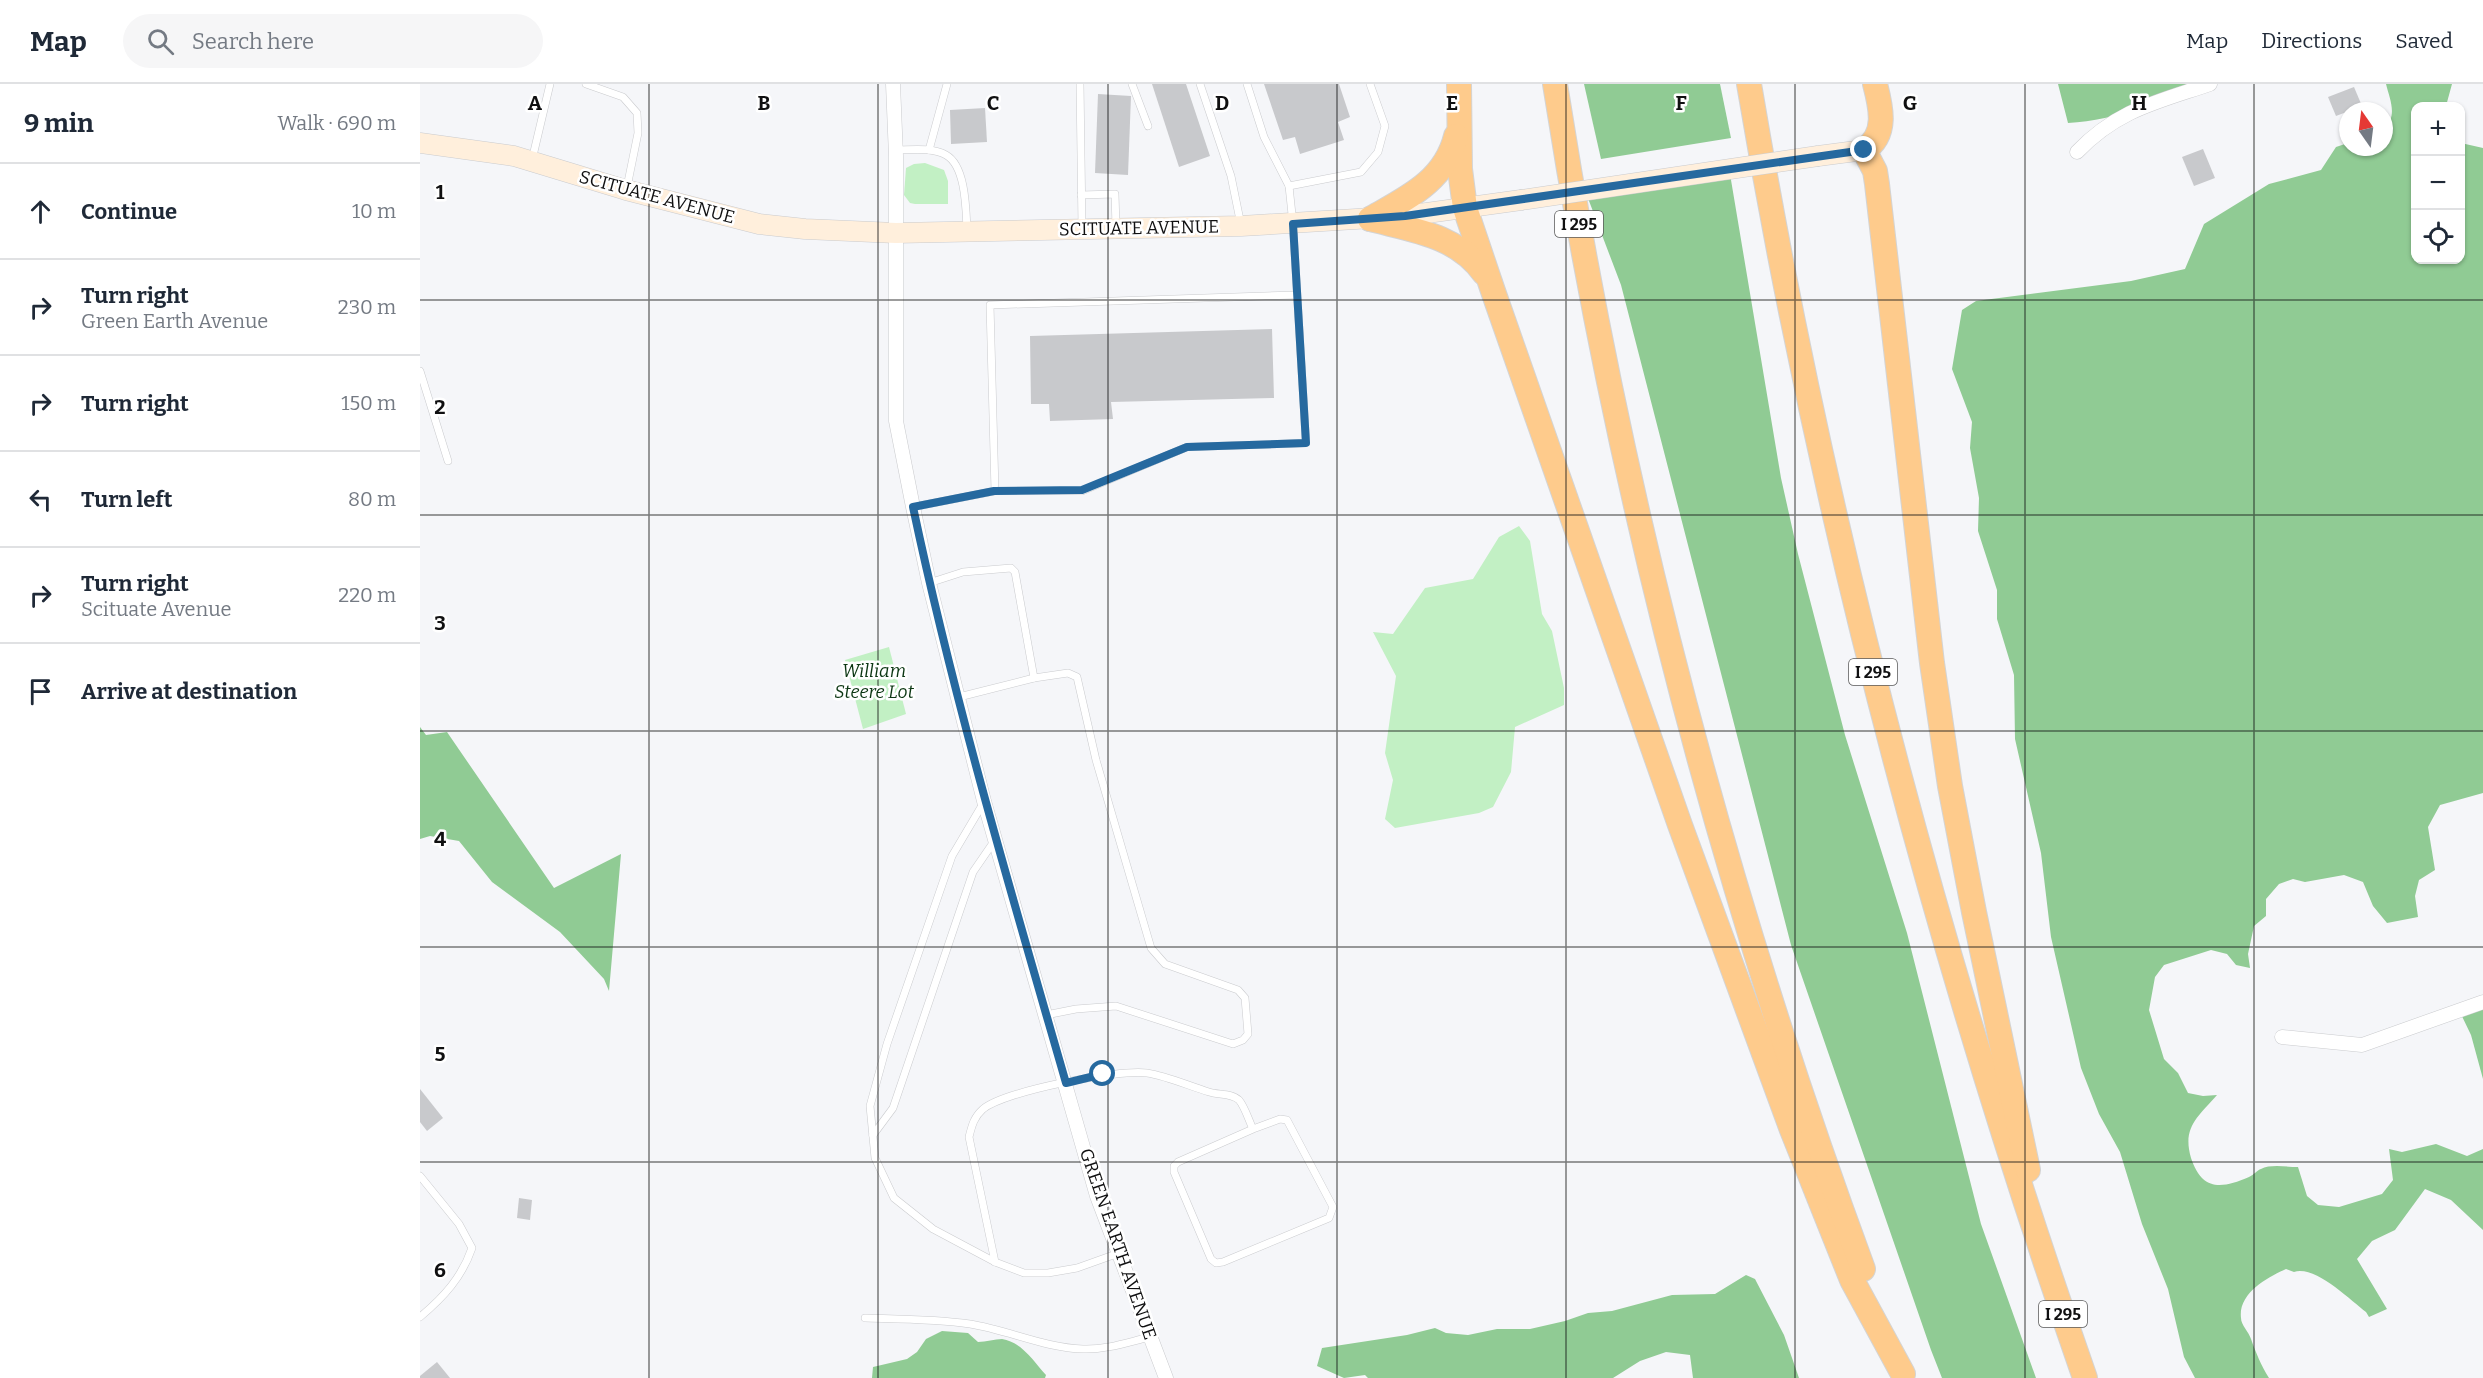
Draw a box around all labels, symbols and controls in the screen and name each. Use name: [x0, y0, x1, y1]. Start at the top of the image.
search box: [123, 14, 543, 68]
text: Map: [30, 25, 87, 58]
icon: search: [144, 25, 177, 58]
text: Search here: [192, 28, 314, 55]
text: Map: [2186, 28, 2228, 54]
text: Directions: [2261, 28, 2362, 54]
text: Saved: [2395, 28, 2453, 54]
text: A: [528, 91, 543, 115]
text: B: [758, 91, 771, 115]
text: C: [987, 91, 999, 115]
text: D: [1215, 91, 1229, 115]
text: E: [1446, 91, 1458, 115]
text: F: [1675, 91, 1687, 115]
text: G: [1903, 91, 1917, 115]
text: H: [2131, 91, 2147, 115]
north arrow: [2339, 102, 2393, 156]
map controls: [2411, 102, 2465, 264]
button: +: [2411, 102, 2465, 156]
text: 9 min: [24, 108, 94, 139]
text: Walk · 690 m: [278, 111, 396, 135]
route end: [1850, 136, 1876, 162]
button: −: [2411, 156, 2465, 210]
street label: SCITUATE AVENUE: [577, 166, 737, 228]
text: 1: [436, 180, 445, 204]
icon: ahead: [24, 195, 57, 228]
text: Continue: [81, 198, 177, 225]
text: 10 m: [352, 199, 396, 223]
button: locate: [2411, 210, 2465, 264]
road number: I 295: [1555, 211, 1603, 237]
street label: SCITUATE AVENUE: [1059, 216, 1219, 240]
text: Turn right: [81, 282, 189, 309]
icon: right: [24, 291, 57, 324]
text: 230 m: [338, 295, 396, 319]
text: Green Earth Avenue: [81, 309, 268, 333]
icon: right: [24, 387, 57, 420]
text: Turn right: [81, 390, 189, 417]
text: 150 m: [341, 391, 396, 415]
text: 2: [434, 395, 446, 419]
icon: left: [24, 483, 57, 516]
text: Turn left: [81, 486, 173, 513]
text: 80 m: [348, 487, 396, 511]
text: Turn right: [81, 570, 189, 597]
icon: right: [24, 579, 57, 612]
text: 220 m: [338, 583, 396, 607]
text: Scituate Avenue: [81, 597, 232, 621]
text: 3: [434, 611, 446, 635]
road number: I 295: [1849, 659, 1897, 685]
park label: William Steere Lot: [834, 660, 914, 703]
icon: arrive: [24, 675, 57, 708]
text: Arrive at destination: [81, 678, 297, 705]
text: 4: [434, 827, 446, 851]
text: 5: [435, 1042, 446, 1066]
route start: [1089, 1060, 1115, 1086]
street label: GREEN EARTH AVENUE: [1075, 1145, 1161, 1343]
text: 6: [434, 1258, 446, 1282]
road number: I 295: [2039, 1301, 2087, 1327]

